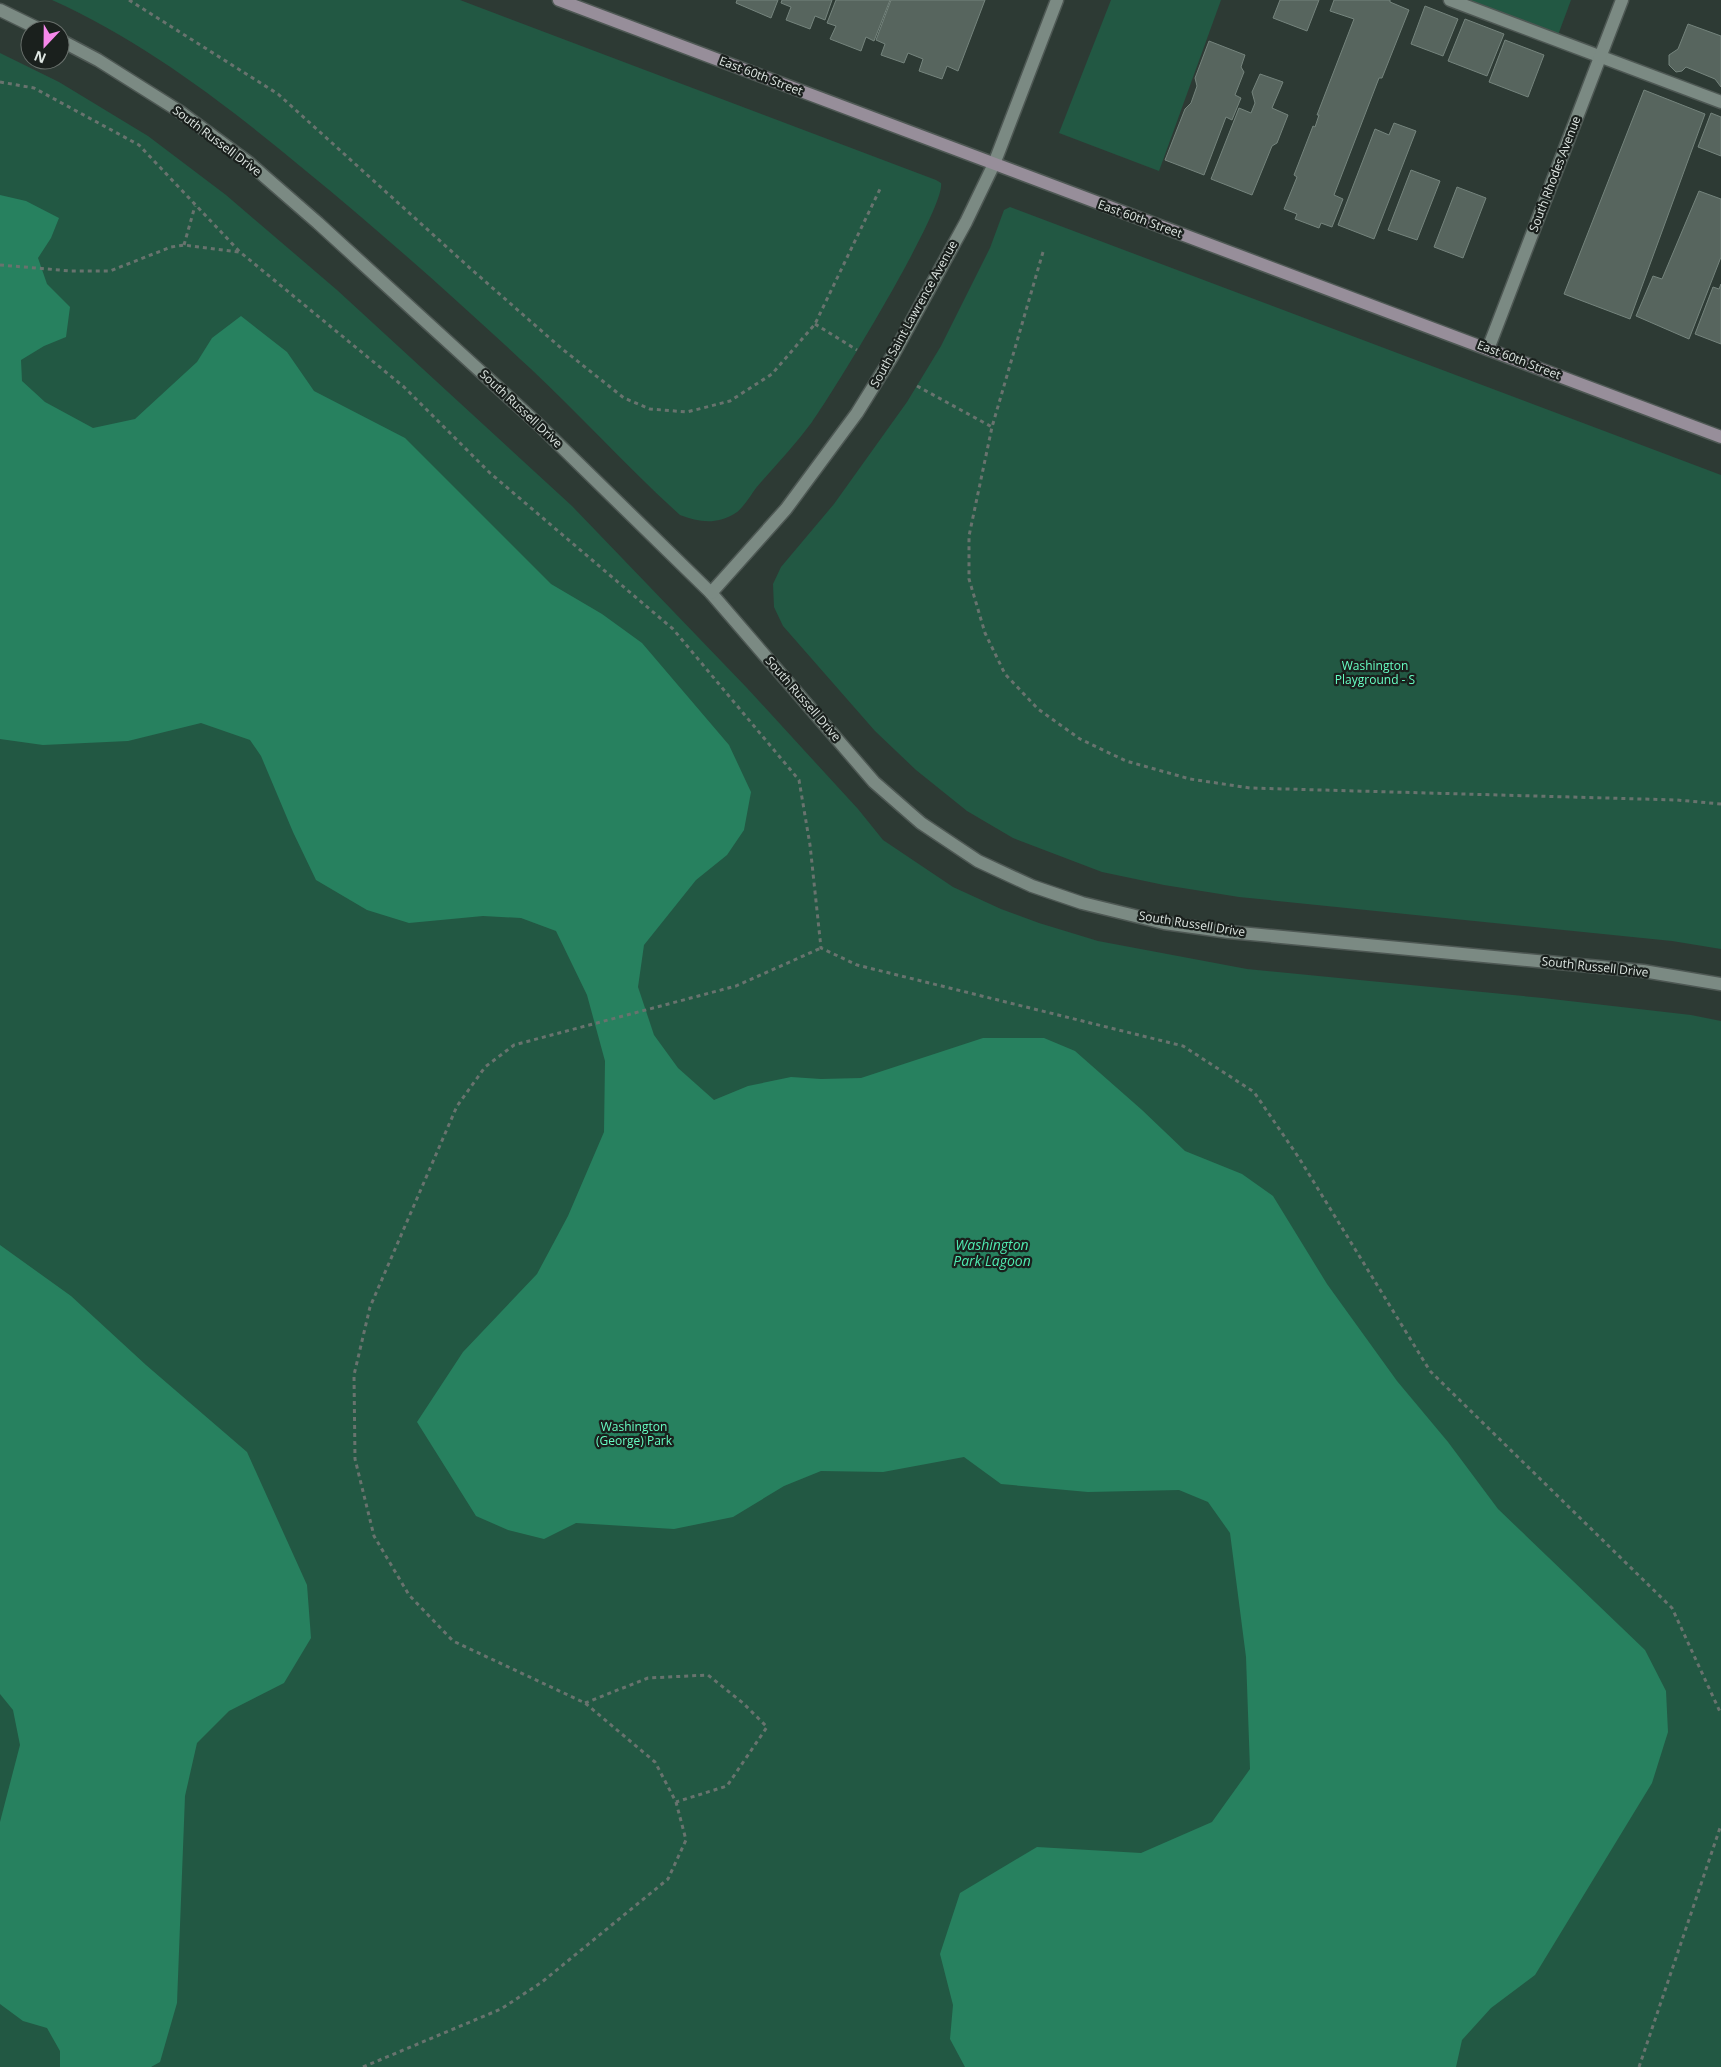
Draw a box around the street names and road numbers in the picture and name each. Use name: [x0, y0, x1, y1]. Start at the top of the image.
street label: East 60th Street: [717, 52, 806, 99]
street label: South Russell Drive: [169, 101, 266, 180]
street label: South Rhodes Avenue: [1525, 113, 1585, 234]
street label: East 60th Street: [1096, 195, 1185, 242]
street label: South Saint Lawrence Avenue: [866, 237, 961, 390]
street label: East 60th Street: [1475, 336, 1564, 383]
street label: South Russell Drive: [476, 366, 567, 452]
street label: South Russell Drive: [762, 653, 845, 745]
street label: South Russell Drive: [1138, 907, 1247, 940]
street label: South Russell Drive: [1541, 952, 1650, 981]

